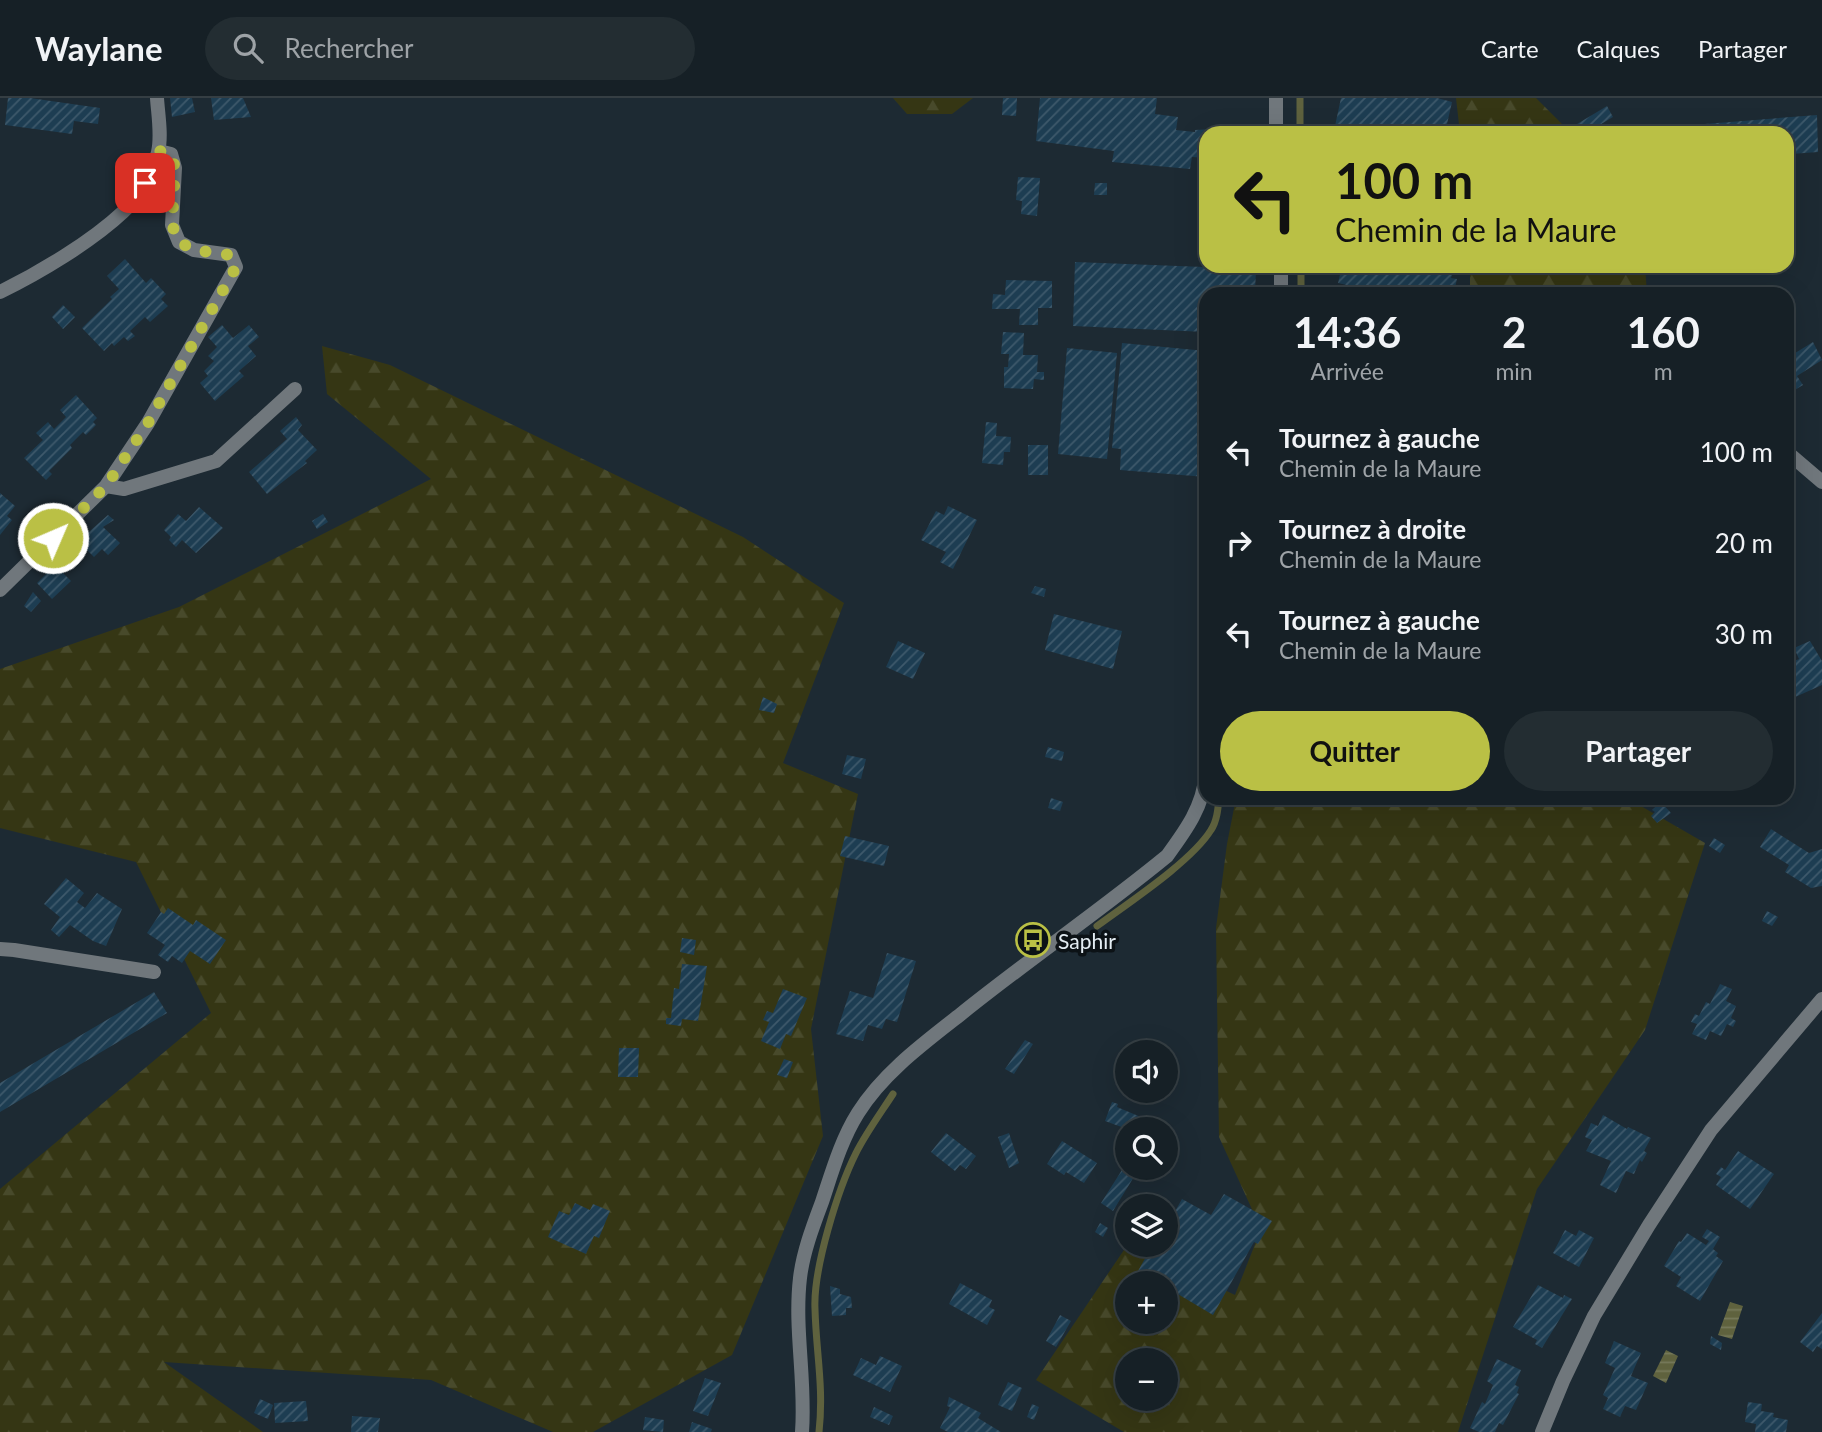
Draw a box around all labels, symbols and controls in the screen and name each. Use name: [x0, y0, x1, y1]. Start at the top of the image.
search box: [205, 17, 695, 80]
text: Waylane: [35, 28, 163, 68]
icon: search: [229, 29, 267, 67]
text: Rechercher: [285, 32, 413, 64]
text: Carte: [1481, 34, 1539, 63]
text: Calques: [1577, 34, 1660, 63]
text: Partager: [1698, 34, 1787, 63]
text: 100 m: [1335, 151, 1473, 209]
pin: [115, 153, 175, 213]
icon: left: [1220, 154, 1311, 245]
icon: arrive: [126, 164, 164, 202]
text: Chemin de la Maure: [1335, 210, 1617, 249]
text: 14:36: [1293, 307, 1401, 357]
text: 2: [1502, 307, 1526, 357]
text: 160: [1627, 307, 1700, 357]
text: Arrivée: [1310, 357, 1384, 385]
text: min: [1495, 357, 1533, 385]
text: m: [1654, 357, 1673, 385]
text: Tournez à gauche: [1279, 422, 1480, 454]
icon: left: [1220, 433, 1258, 471]
text: 100 m: [1700, 436, 1773, 468]
text: Chemin de la Maure: [1279, 454, 1481, 482]
position arrow: [16, 501, 90, 575]
text: Tournez à droite: [1279, 513, 1466, 545]
icon: right: [1220, 524, 1258, 562]
text: 20 m: [1715, 527, 1773, 559]
text: Chemin de la Maure: [1279, 545, 1481, 573]
text: Tournez à gauche: [1279, 604, 1480, 636]
icon: left: [1220, 615, 1258, 653]
text: 30 m: [1715, 618, 1773, 650]
text: Chemin de la Maure: [1279, 636, 1481, 664]
button: Quitter: [1220, 711, 1490, 791]
button: Partager: [1504, 711, 1773, 791]
bus stop icon: Saphir: [1014, 921, 1052, 959]
place label: Saphir: [1058, 928, 1116, 953]
map controls: [1115, 1040, 1178, 1411]
button: sound: [1115, 1040, 1178, 1103]
button: search: [1115, 1117, 1178, 1180]
button: layers: [1115, 1194, 1178, 1257]
button: +: [1115, 1271, 1178, 1334]
button: −: [1115, 1348, 1178, 1411]

